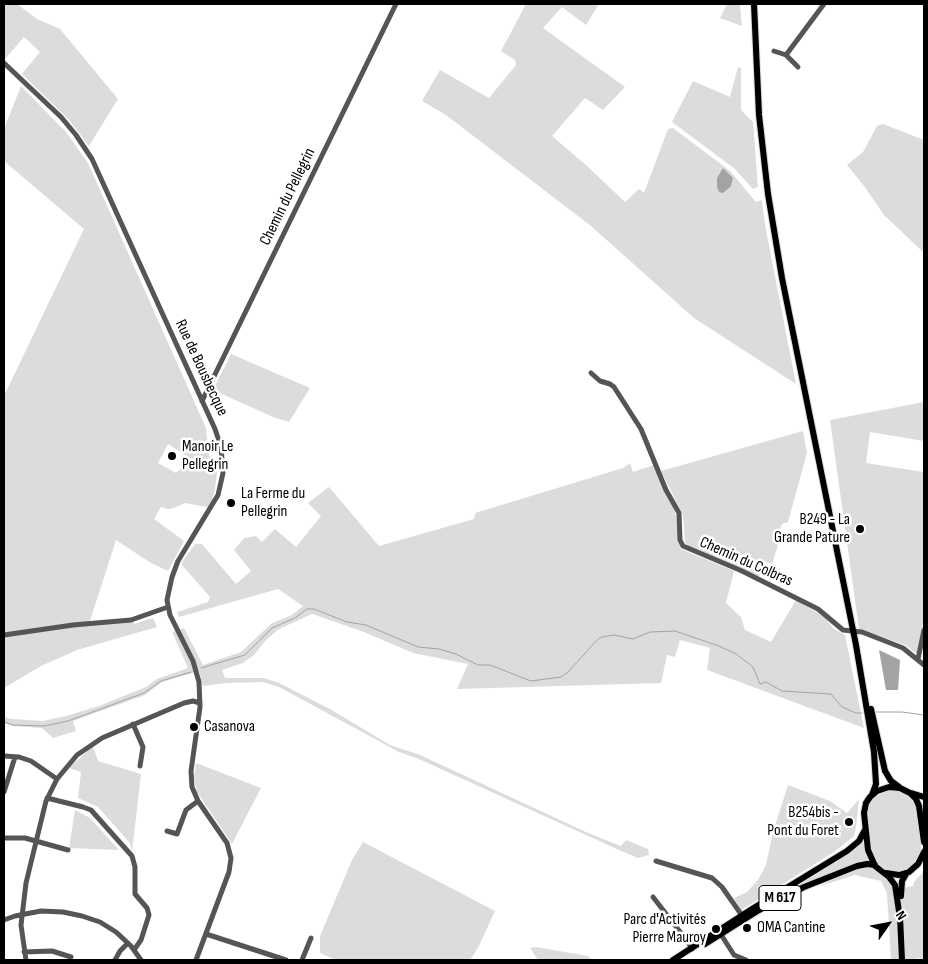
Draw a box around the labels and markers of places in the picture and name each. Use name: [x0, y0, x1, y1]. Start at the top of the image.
place label: Manoir Le Pellegrin: [182, 437, 233, 475]
marker: Manoir Le Pellegrin: [166, 450, 178, 462]
place label: La Ferme du Pellegrin: [241, 484, 305, 522]
marker: La Ferme du Pellegrin: [225, 497, 237, 509]
place label: B249 - La Grande Pature: [774, 510, 850, 548]
marker: B249 - La Grande Pature: [854, 523, 866, 535]
place label: Casanova: [204, 717, 255, 737]
marker: Casanova: [188, 721, 200, 733]
place label: B254bis - Pont du Foret: [767, 803, 839, 841]
marker: B254bis - Pont du Foret: [843, 816, 855, 828]
place label: Parc d'Activités Pierre Mauroy: [624, 910, 706, 948]
place label: OMA Cantine: [757, 918, 826, 938]
marker: OMA Cantine: [741, 922, 753, 934]
marker: Parc d'Activités Pierre Mauroy: [710, 923, 722, 935]

